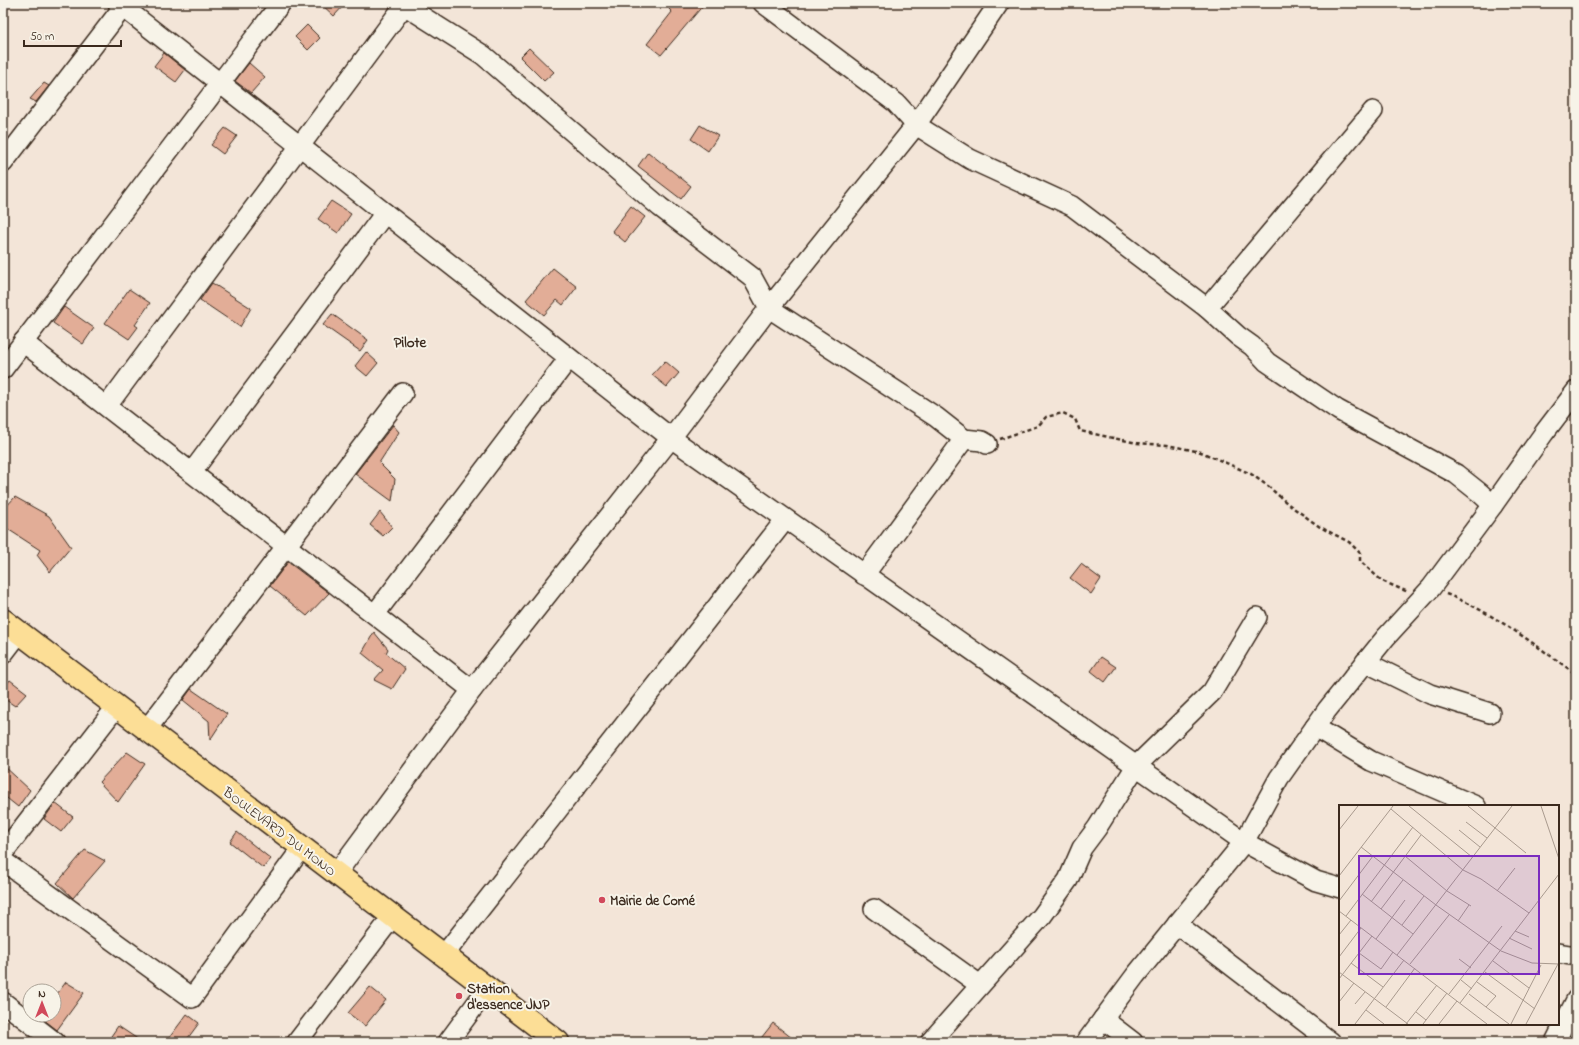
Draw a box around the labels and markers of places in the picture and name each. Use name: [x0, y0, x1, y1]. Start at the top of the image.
place label: Mairie de Comé: [610, 891, 696, 912]
marker: Mairie de Comé: [597, 895, 607, 905]
place label: Station d'essence JNP: [467, 979, 550, 1016]
marker: Station d'essence JNP: [454, 991, 464, 1001]

